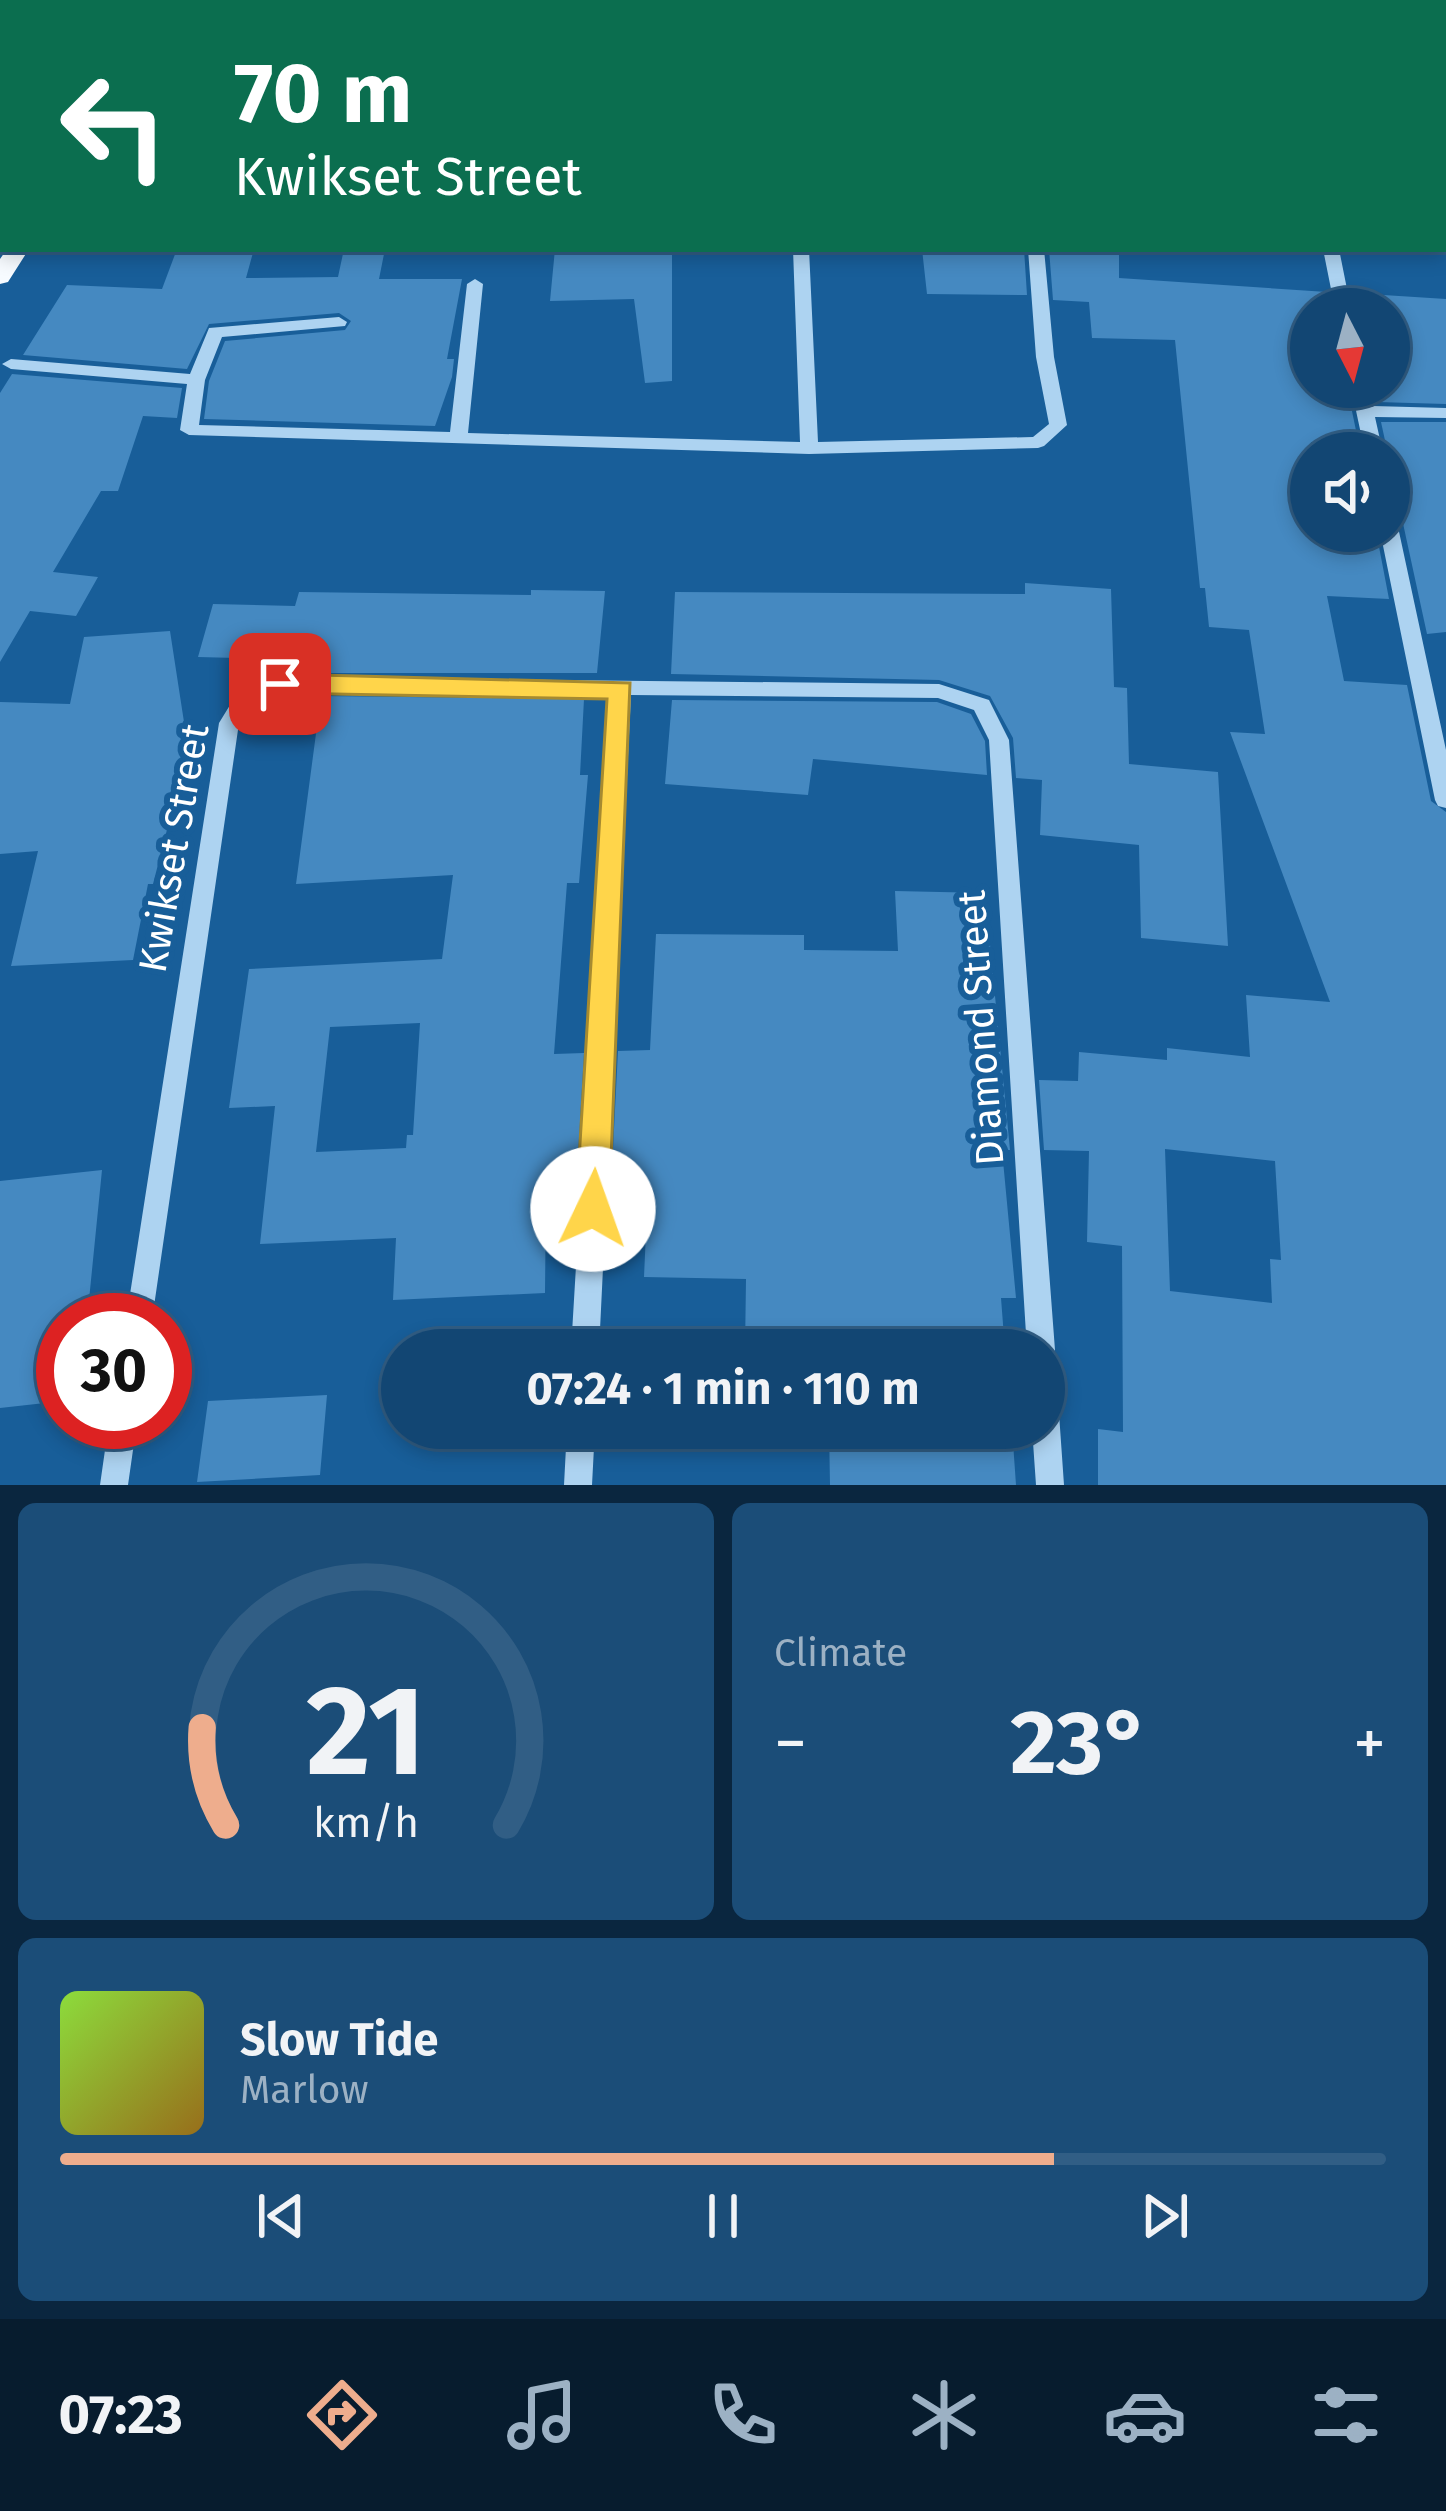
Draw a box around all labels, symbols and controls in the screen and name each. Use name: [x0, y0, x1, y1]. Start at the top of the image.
text: 70 m: [234, 43, 412, 144]
icon: left: [36, 48, 192, 204]
text: Kwikset Street: [234, 145, 582, 209]
north arrow: [1290, 288, 1410, 408]
map controls: [1290, 288, 1410, 552]
button: sound: [1290, 432, 1410, 552]
pin: [229, 633, 331, 735]
icon: arrive: [247, 651, 313, 717]
street label: Kwikset Street: [130, 720, 219, 976]
street label: Diamond Street: [948, 888, 1014, 1167]
position arrow: [530, 1146, 656, 1272]
speed limit sign: 30: [36, 1293, 192, 1449]
text: 07:24 · 1 min · 110 m: [526, 1362, 920, 1416]
text: Climate: [774, 1630, 907, 1676]
text: 21: [306, 1657, 426, 1807]
text: 23°: [1010, 1689, 1150, 1797]
text: −: [774, 1704, 807, 1783]
text: +: [1353, 1704, 1386, 1783]
text: km/h: [313, 1796, 419, 1847]
text: Slow Tide: [240, 2013, 438, 2067]
text: Marlow: [240, 2067, 369, 2113]
icon: previous: [248, 2183, 314, 2249]
icon: pause: [690, 2183, 756, 2249]
icon: next: [1132, 2183, 1198, 2249]
icon: directions: [300, 2373, 384, 2457]
icon: music: [500, 2373, 584, 2457]
icon: phone: [701, 2373, 785, 2457]
icon: climate: [902, 2373, 986, 2457]
icon: car: [1103, 2373, 1187, 2457]
icon: filters: [1304, 2373, 1388, 2457]
text: 07:23: [58, 2383, 183, 2447]

